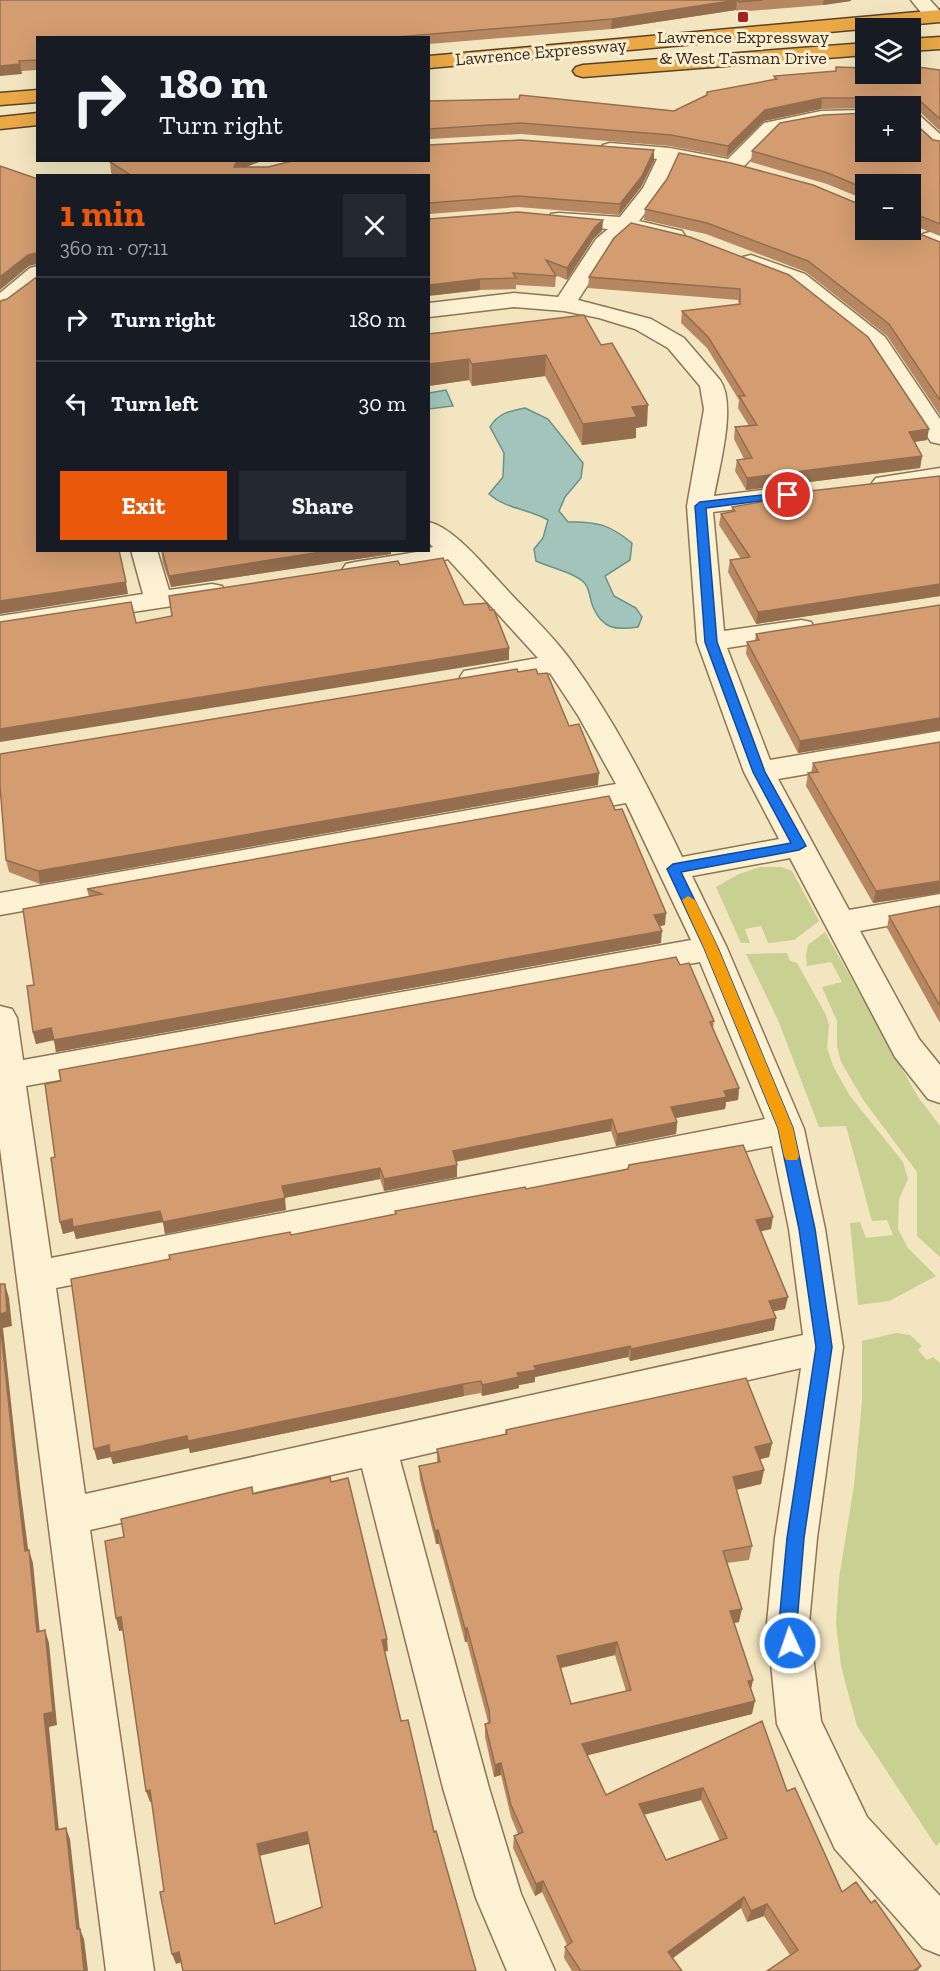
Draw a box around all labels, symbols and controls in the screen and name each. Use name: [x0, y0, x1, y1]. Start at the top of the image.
marker: Lawrence Expressway & West Tasman Drive: [736, 10, 750, 24]
map controls: [855, 18, 921, 240]
button: layers: [855, 18, 921, 84]
place label: Lawrence Expressway & West Tasman Drive: [657, 26, 830, 69]
street label: Lawrence Expressway: [454, 33, 628, 70]
text: 180 m: [159, 58, 267, 109]
icon: right: [60, 60, 138, 138]
button: +: [855, 96, 921, 162]
text: Turn right: [159, 109, 283, 141]
button: −: [855, 174, 921, 240]
text: 1 min: [60, 192, 145, 235]
button: close: [343, 194, 406, 257]
text: 360 m · 07:11: [60, 236, 168, 260]
icon: right: [60, 303, 93, 336]
text: Turn right: [111, 306, 215, 333]
text: 180 m: [349, 306, 406, 333]
icon: left: [60, 387, 93, 420]
text: Turn left: [111, 390, 198, 417]
text: 30 m: [359, 390, 406, 417]
pin: [762, 469, 813, 520]
button: Exit: [60, 471, 227, 540]
button: Share: [239, 471, 406, 540]
icon: arrive: [771, 478, 804, 511]
position arrow: [758, 1611, 822, 1675]

